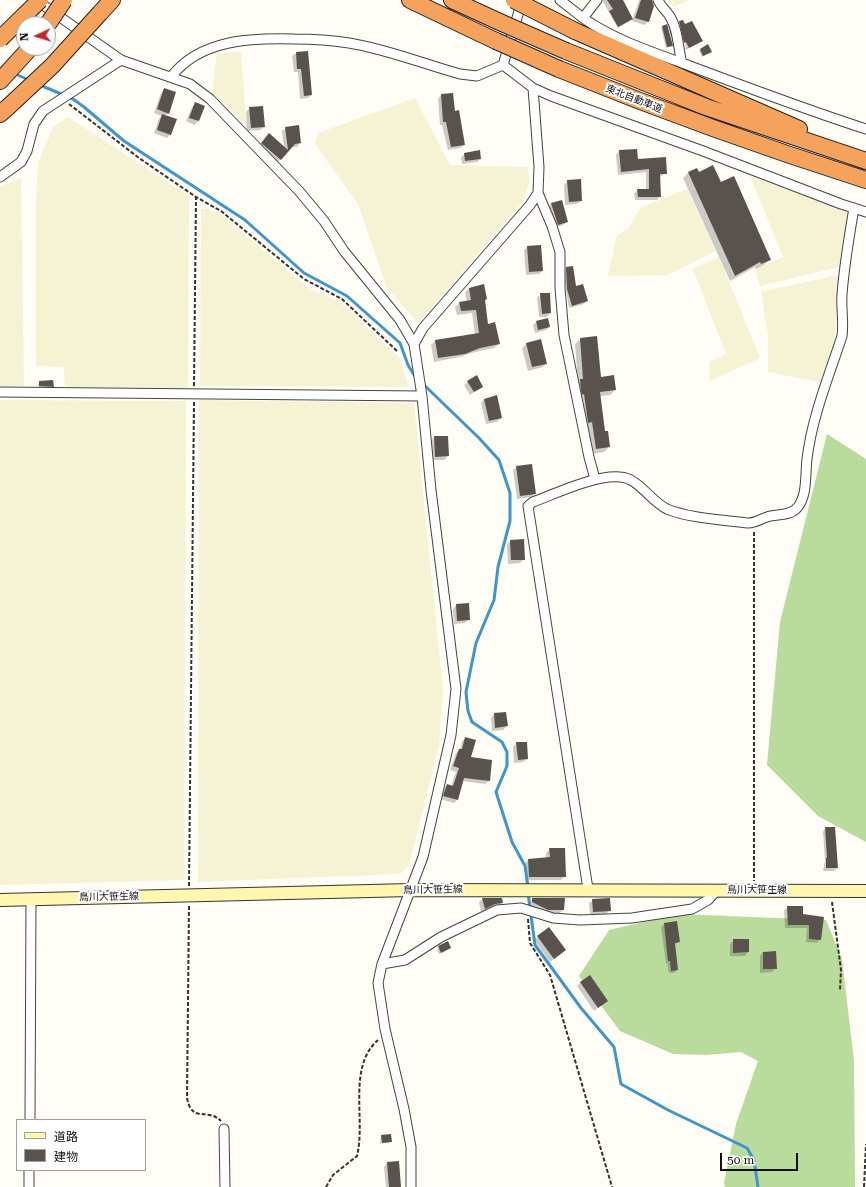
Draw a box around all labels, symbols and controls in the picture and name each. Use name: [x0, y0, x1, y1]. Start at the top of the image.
north arrow: [16, 16, 56, 56]
text: N: [18, 32, 31, 41]
street label: 東北自動車道: [604, 83, 664, 115]
street label: 鳥川大笹生線: [403, 883, 463, 897]
street label: 鳥川大笹生線: [727, 884, 787, 896]
street label: 鳥川大笹生線: [79, 890, 139, 904]
legend: [16, 1119, 146, 1171]
text: 道路: [54, 1130, 78, 1144]
scale bar: [722, 1145, 800, 1171]
text: 建物: [54, 1150, 78, 1164]
text: 50 m: [727, 1153, 754, 1167]

